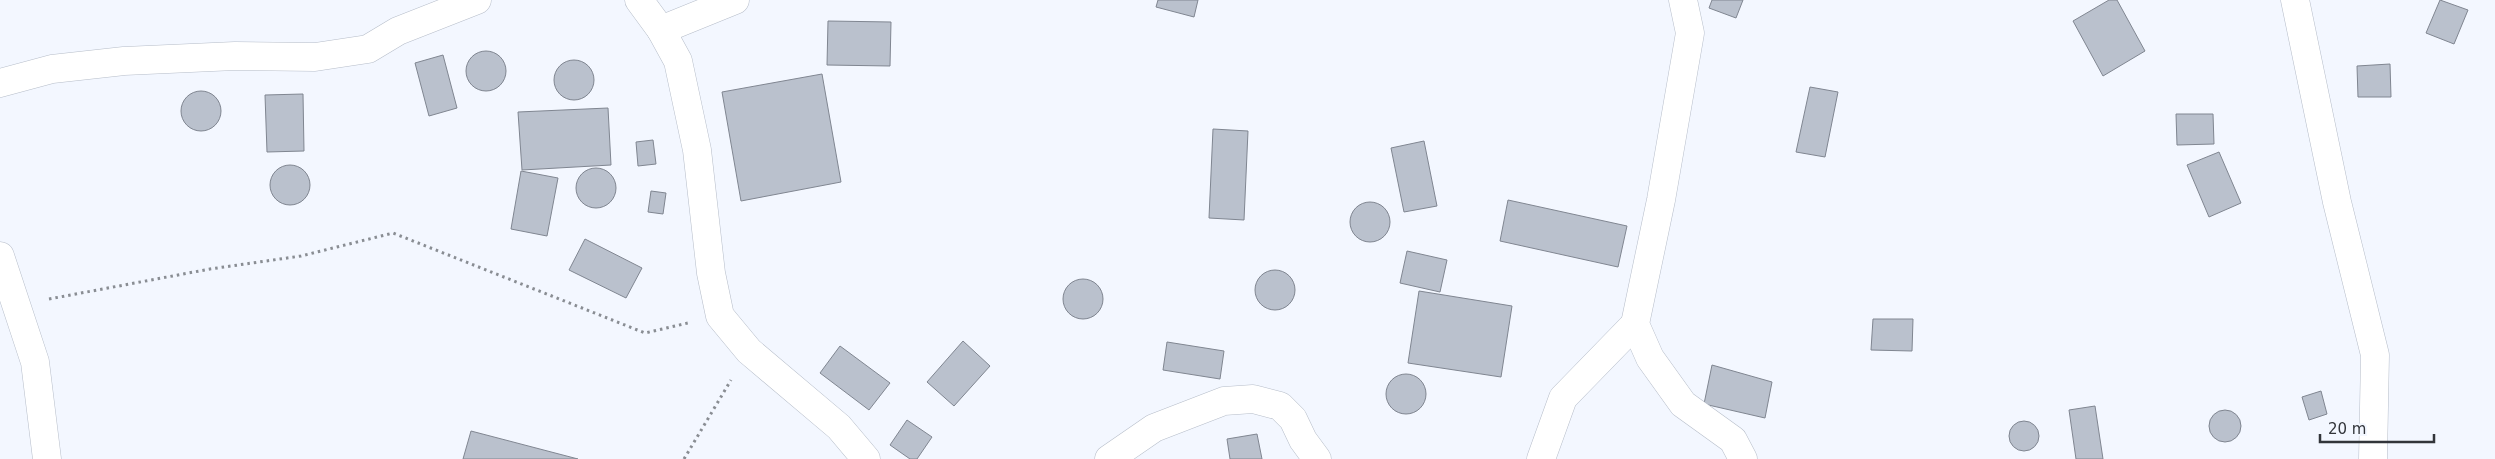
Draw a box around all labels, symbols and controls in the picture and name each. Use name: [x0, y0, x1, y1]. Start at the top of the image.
scale bar: [2320, 412, 2434, 444]
text: 20 m: [2328, 420, 2366, 438]

